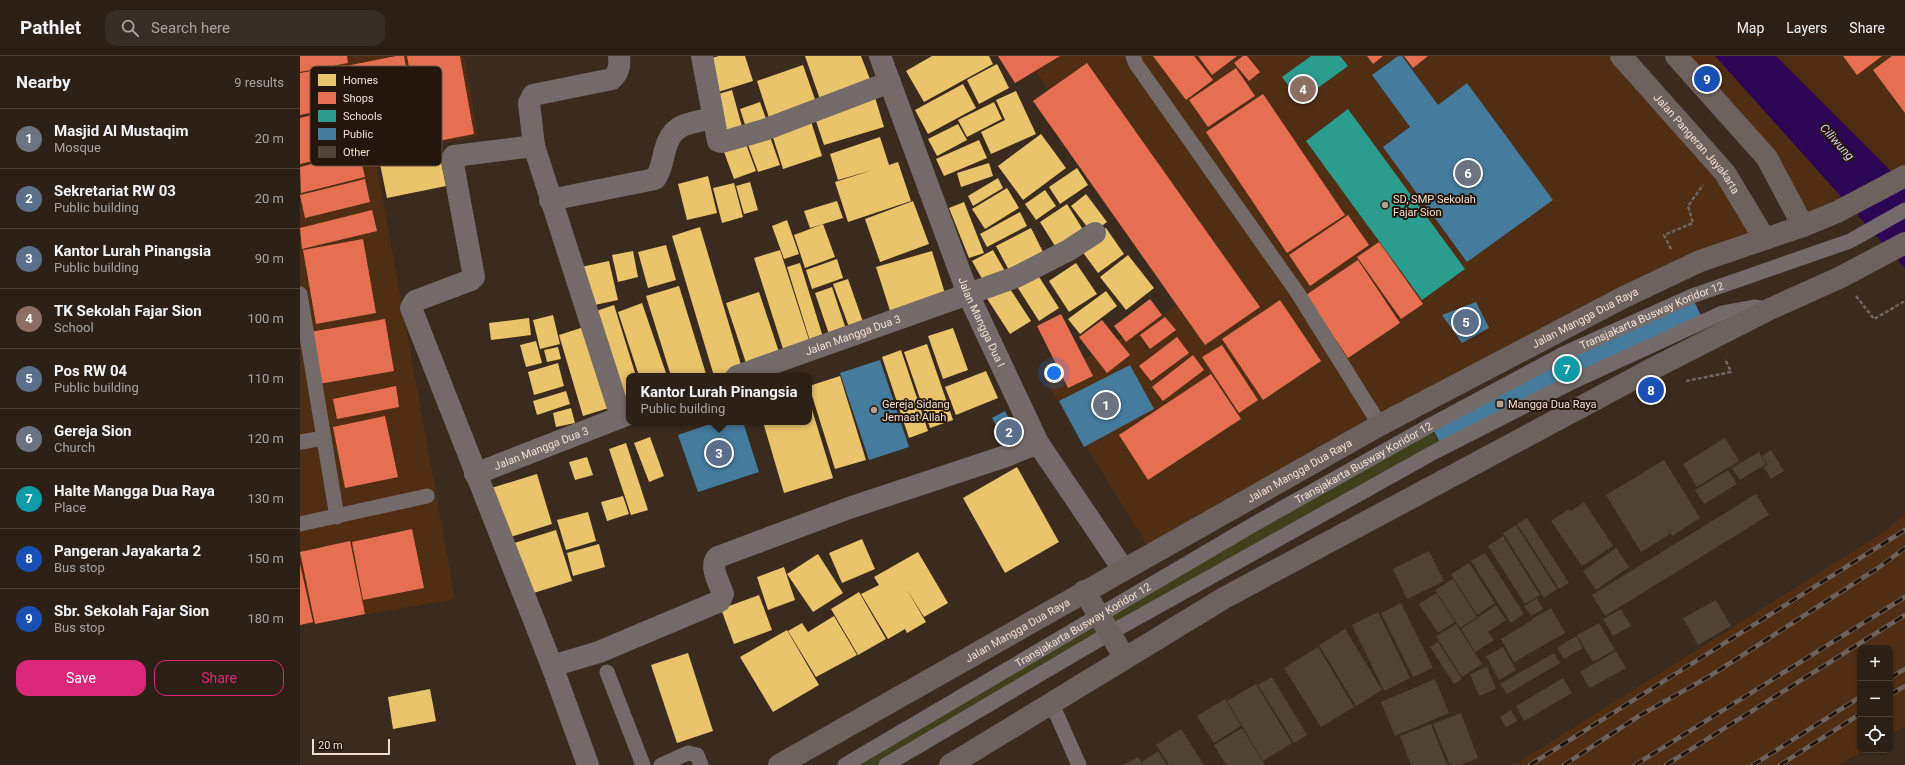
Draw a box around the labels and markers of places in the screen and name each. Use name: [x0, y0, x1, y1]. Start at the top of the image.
pin: 9: [1694, 64, 1720, 94]
pin: 4: [1290, 74, 1316, 104]
pin: 6: [1455, 158, 1481, 188]
place label: SD, SMP Sekolah Fajar Sion: [1393, 193, 1476, 219]
marker: SD, SMP Sekolah Fajar Sion: [1380, 200, 1390, 210]
pin: 5: [1453, 307, 1479, 337]
pin: 7: [1554, 354, 1580, 384]
pin: 8: [1638, 375, 1664, 405]
pin: 1: [1093, 390, 1119, 420]
place label: Gereja Sidang Jemaat Allah: [882, 398, 950, 424]
place label: Mangga Dua Raya: [1508, 398, 1597, 411]
marker: Mangga Dua Raya: [1495, 399, 1505, 409]
marker: Gereja Sidang Jemaat Allah: [869, 405, 879, 415]
pin: 2: [996, 417, 1022, 447]
pin: 3: [706, 438, 732, 468]

